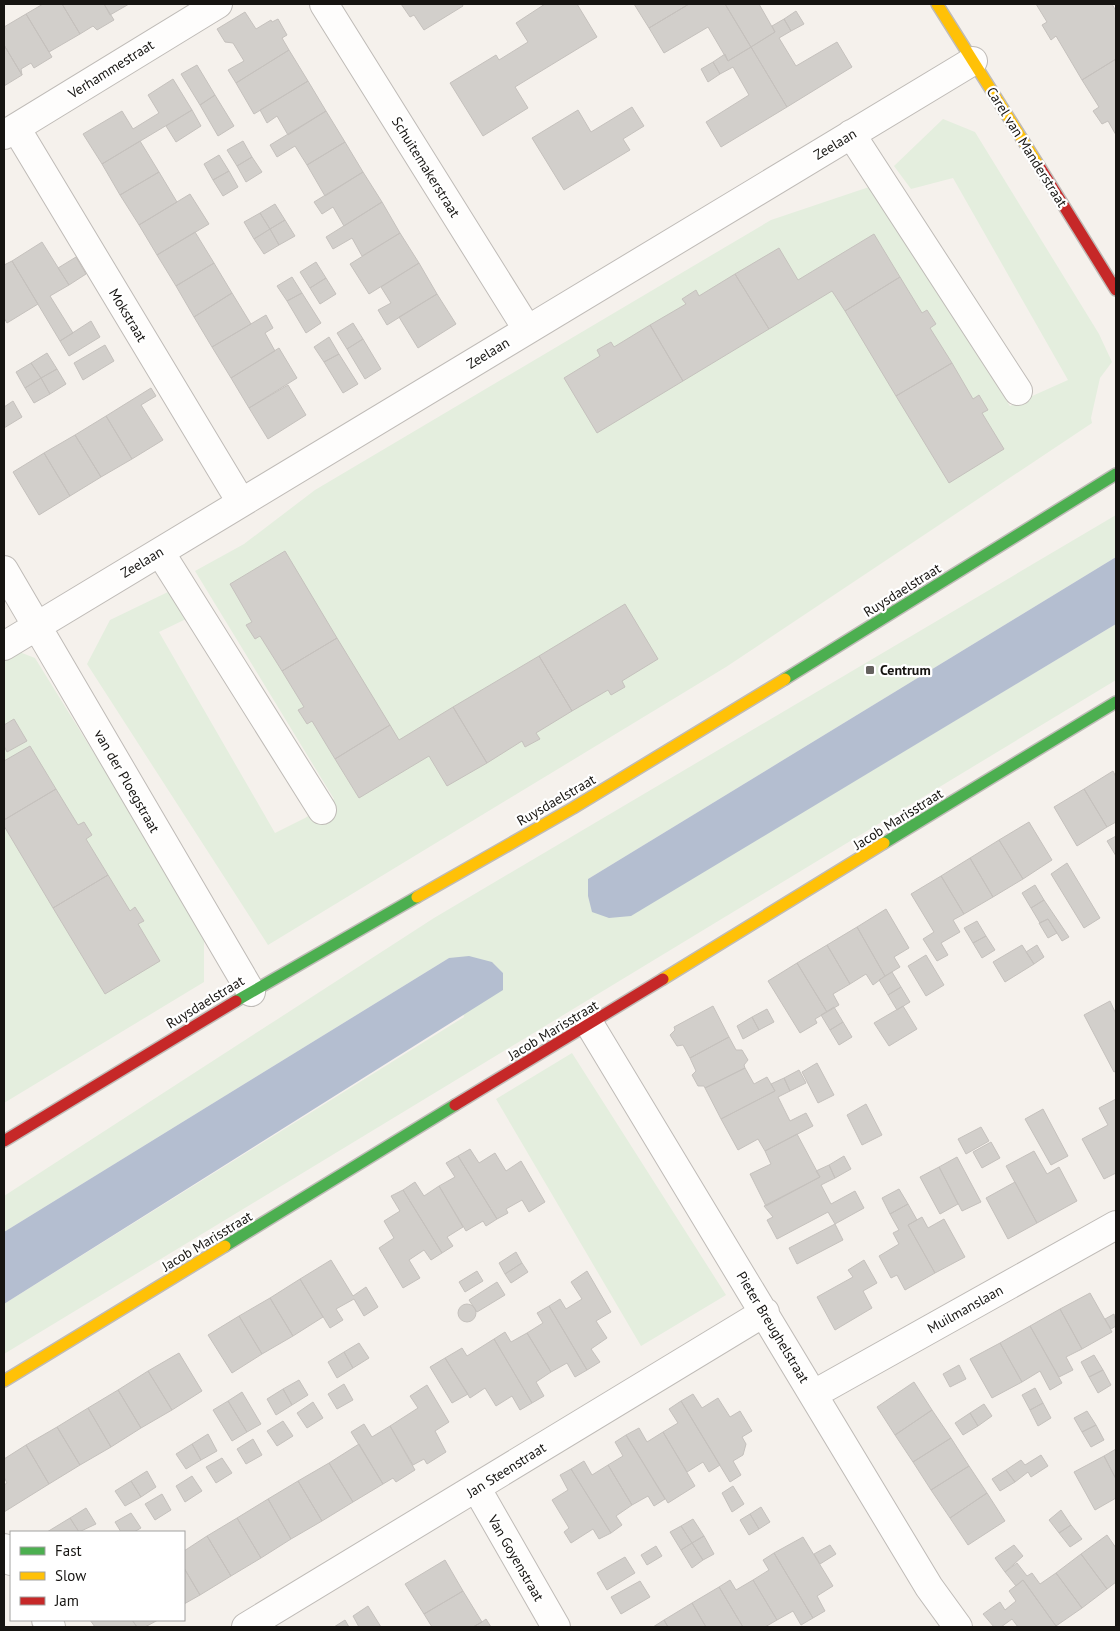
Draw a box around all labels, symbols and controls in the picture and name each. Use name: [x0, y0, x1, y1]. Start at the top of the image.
street label: Verhammestraat: [64, 35, 157, 103]
street label: Carel van Manderstraat: [983, 84, 1071, 211]
street label: Schuitemakerstraat: [388, 113, 464, 221]
street label: Zeelaan: [810, 124, 860, 164]
street label: Mokstraat: [105, 285, 151, 345]
street label: Zeelaan: [463, 333, 513, 373]
street label: Zeelaan: [117, 542, 167, 582]
street label: Ruysdaelstraat: [860, 559, 944, 621]
place label: Centrum: [880, 661, 931, 679]
marker: Centrum: [864, 664, 876, 676]
street label: van der Ploegstraat: [90, 726, 164, 836]
street label: Ruysdaelstraat: [513, 770, 599, 830]
street label: Jacob Marisstraat: [849, 784, 946, 854]
street label: Ruysdaelstraat: [163, 972, 248, 1032]
street label: Jacob Marisstraat: [504, 996, 602, 1065]
street label: Jacob Marisstraat: [158, 1207, 256, 1276]
street label: Pieter Breughelstraat: [733, 1268, 814, 1386]
street label: Muilmanslaan: [924, 1281, 1006, 1337]
street label: Jan Steenstraat: [462, 1438, 549, 1502]
street label: Van Goyenstraat: [484, 1511, 548, 1605]
legend: [10, 1531, 185, 1621]
text: Fast: [55, 1541, 82, 1560]
text: Slow: [55, 1566, 86, 1585]
text: Jam: [54, 1591, 79, 1610]

